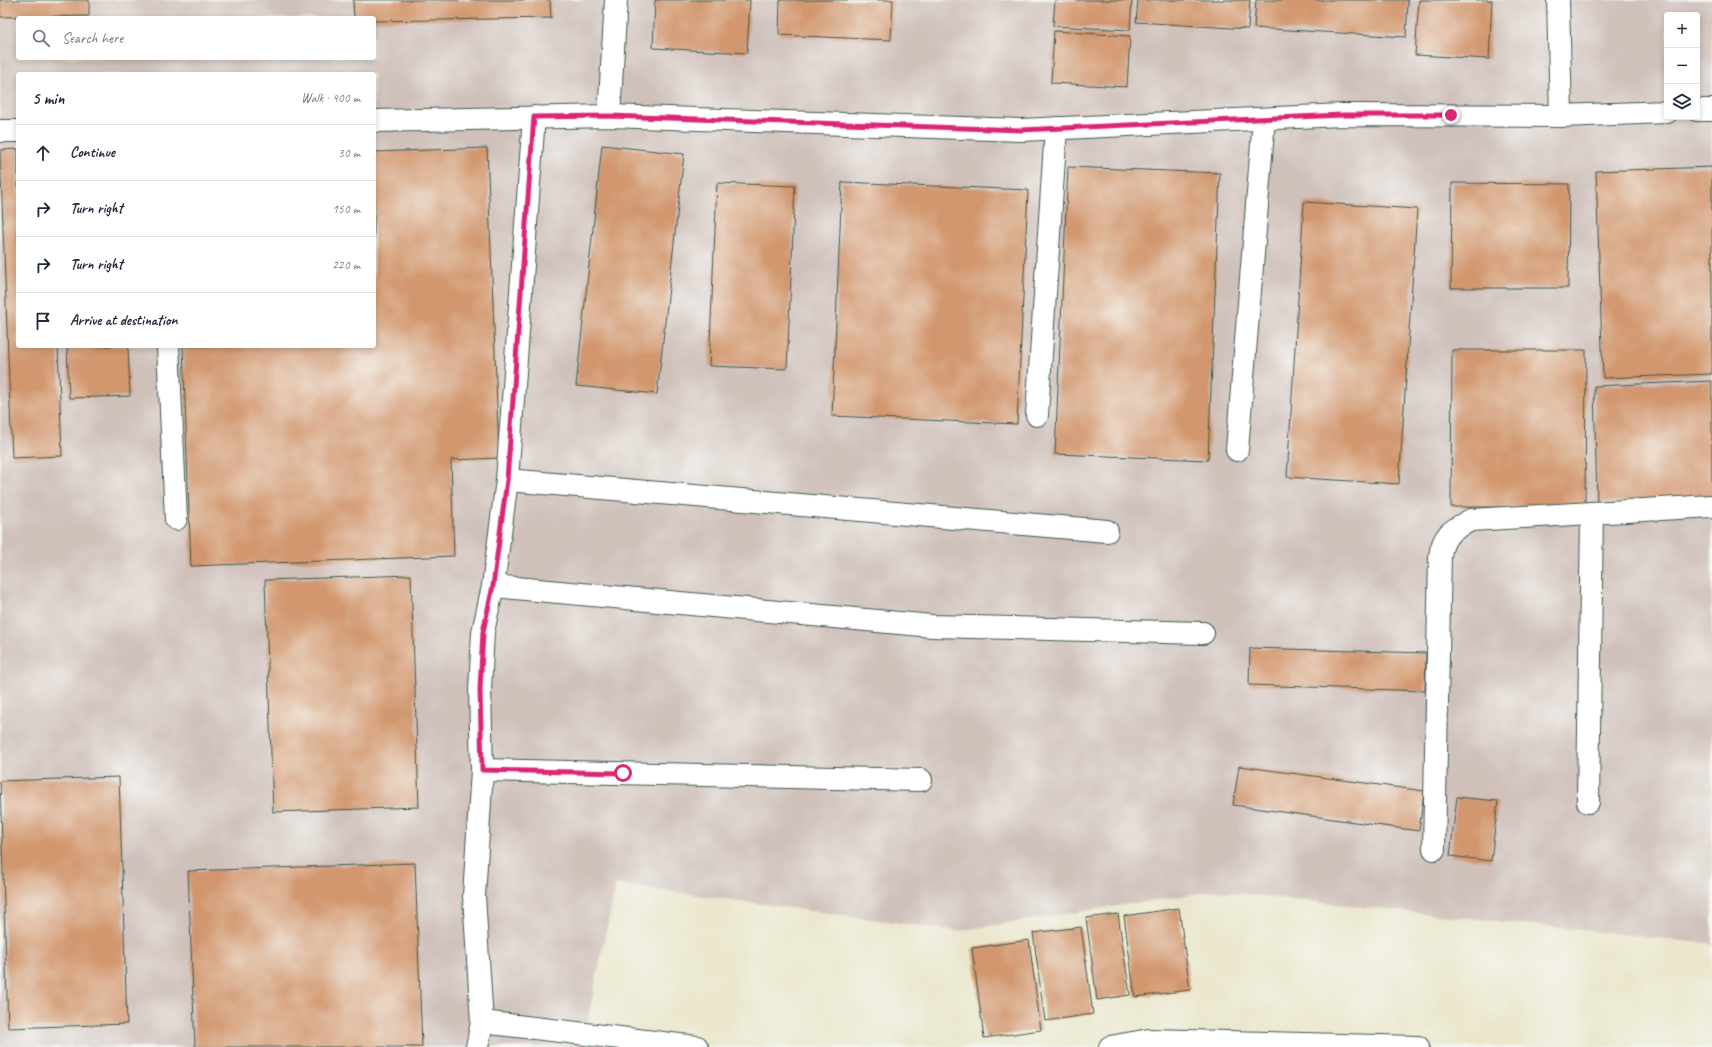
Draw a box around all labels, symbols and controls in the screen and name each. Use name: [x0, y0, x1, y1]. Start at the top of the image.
map controls: [1664, 12, 1700, 120]
button: +: [1664, 12, 1700, 48]
search box: [16, 16, 376, 60]
icon: search: [30, 27, 52, 49]
text: Search here: [62, 29, 123, 48]
button: −: [1664, 48, 1700, 84]
button: layers: [1664, 84, 1700, 120]
text: 5 min: [32, 88, 64, 109]
text: Walk · 400 m: [301, 90, 360, 106]
route end: [1442, 106, 1460, 124]
icon: ahead: [32, 142, 54, 164]
text: Continue: [70, 143, 115, 162]
text: 30 m: [338, 145, 360, 161]
icon: right: [32, 198, 54, 220]
text: Turn right: [70, 199, 123, 218]
text: 150 m: [332, 201, 360, 217]
icon: right: [32, 254, 54, 276]
text: Turn right: [70, 255, 123, 274]
text: 220 m: [332, 257, 360, 273]
icon: arrive: [32, 310, 54, 332]
text: Arrive at destination: [70, 311, 177, 330]
route start: [614, 764, 632, 782]

